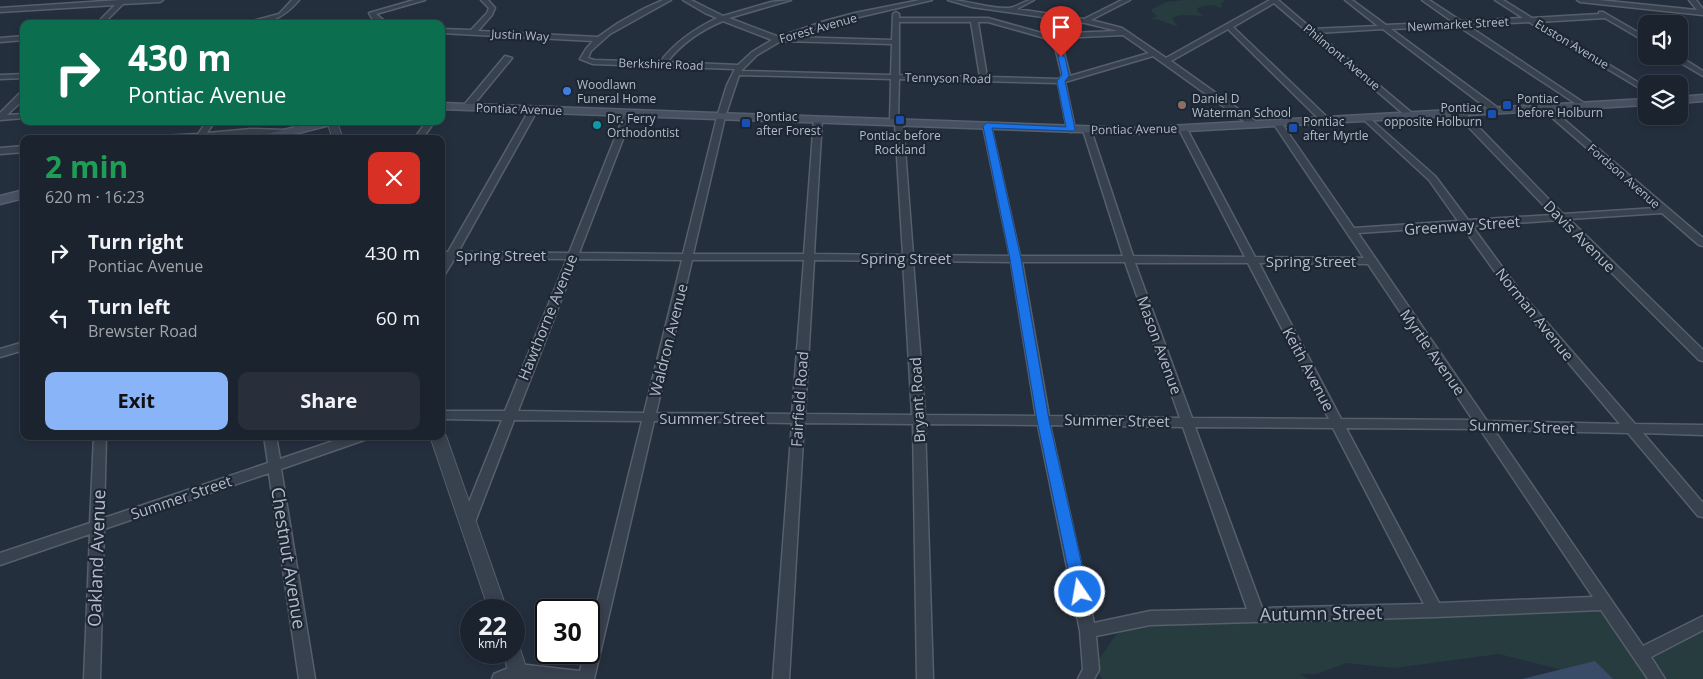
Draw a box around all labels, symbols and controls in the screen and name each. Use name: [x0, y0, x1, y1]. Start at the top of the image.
pin: [1040, 6, 1082, 57]
street label: Forest Avenue: [777, 9, 859, 47]
icon: arrive: [1047, 13, 1075, 41]
street label: Newmarket Street: [1407, 13, 1509, 35]
street label: Euston Avenue: [1532, 15, 1612, 73]
map controls: [1638, 15, 1688, 125]
button: sound: [1638, 15, 1688, 65]
street label: Philmont Avenue: [1300, 20, 1384, 94]
street label: Justin Way: [490, 25, 550, 45]
text: 430 m: [128, 34, 232, 81]
icon: right: [45, 40, 110, 105]
street label: Berkshire Road: [618, 54, 704, 74]
street label: Tennyson Road: [905, 69, 991, 87]
button: layers: [1638, 75, 1688, 125]
place label: Woodlawn Funeral Home: [577, 76, 657, 107]
text: Pontiac Avenue: [128, 79, 286, 109]
marker: Woodlawn Funeral Home: [561, 85, 573, 97]
place label: Daniel D Waterman School: [1192, 90, 1291, 121]
place label: Pontiac before Holburn: [1517, 90, 1603, 121]
street label: Pontiac Avenue: [476, 99, 563, 119]
marker: Daniel D Waterman School: [1176, 99, 1188, 111]
place label: Pontiac opposite Holburn: [1384, 99, 1482, 130]
marker: Pontiac before Holburn: [1501, 99, 1513, 111]
place label: Pontiac after Forest: [756, 108, 821, 139]
marker: Pontiac opposite Holburn: [1486, 108, 1498, 120]
place label: Dr. Ferry Orthodontist: [607, 110, 679, 141]
place label: Pontiac after Myrtle: [1303, 113, 1369, 144]
marker: Pontiac before Rockland: [894, 114, 906, 126]
marker: Pontiac after Forest: [740, 117, 752, 129]
marker: Dr. Ferry Orthodontist: [591, 119, 603, 131]
street label: Pontiac Avenue: [1091, 120, 1178, 138]
marker: Pontiac after Myrtle: [1287, 122, 1299, 134]
place label: Pontiac before Rockland: [859, 127, 941, 158]
street label: Fordson Avenue: [1584, 140, 1664, 212]
text: 2 min: [45, 146, 128, 187]
button: close: [368, 152, 420, 204]
text: 620 m · 16:23: [45, 186, 145, 208]
street label: Davis Avenue: [1540, 196, 1620, 276]
street label: Greenway Street: [1403, 211, 1521, 239]
text: Turn right: [88, 229, 183, 255]
icon: right: [45, 239, 73, 267]
text: 430 m: [365, 240, 420, 266]
street label: Spring Street: [456, 245, 546, 265]
street label: Spring Street: [861, 248, 951, 268]
street label: Hawthorne Avenue: [513, 251, 581, 383]
street label: Spring Street: [1266, 251, 1356, 271]
text: Pontiac Avenue: [88, 255, 203, 277]
street label: Norman Avenue: [1491, 263, 1579, 365]
street label: Waldron Avenue: [644, 281, 692, 399]
street label: Mason Avenue: [1133, 293, 1187, 397]
text: Turn left: [88, 294, 170, 320]
icon: left: [45, 304, 73, 332]
text: 60 m: [376, 305, 420, 331]
street label: Myrtle Avenue: [1396, 305, 1470, 399]
text: Brewster Road: [88, 320, 197, 342]
street label: Keith Avenue: [1279, 324, 1339, 414]
street label: Fairfield Road: [786, 350, 812, 448]
street label: Bryant Road: [905, 357, 929, 443]
button: Exit: [45, 372, 228, 430]
button: Share: [238, 372, 420, 430]
street label: Summer Street: [659, 408, 765, 428]
street label: Summer Street: [1064, 409, 1170, 431]
street label: Summer Street: [1469, 414, 1575, 438]
street label: Summer Street: [128, 470, 234, 524]
street label: Chestnut Avenue: [266, 485, 312, 631]
street label: Oakland Avenue: [82, 489, 110, 627]
position arrow: [1053, 565, 1105, 617]
speed limit sign: 30: [535, 599, 600, 664]
street label: Autumn Street: [1260, 600, 1382, 626]
text: 22: [478, 608, 507, 642]
text: km/h: [478, 635, 507, 652]

